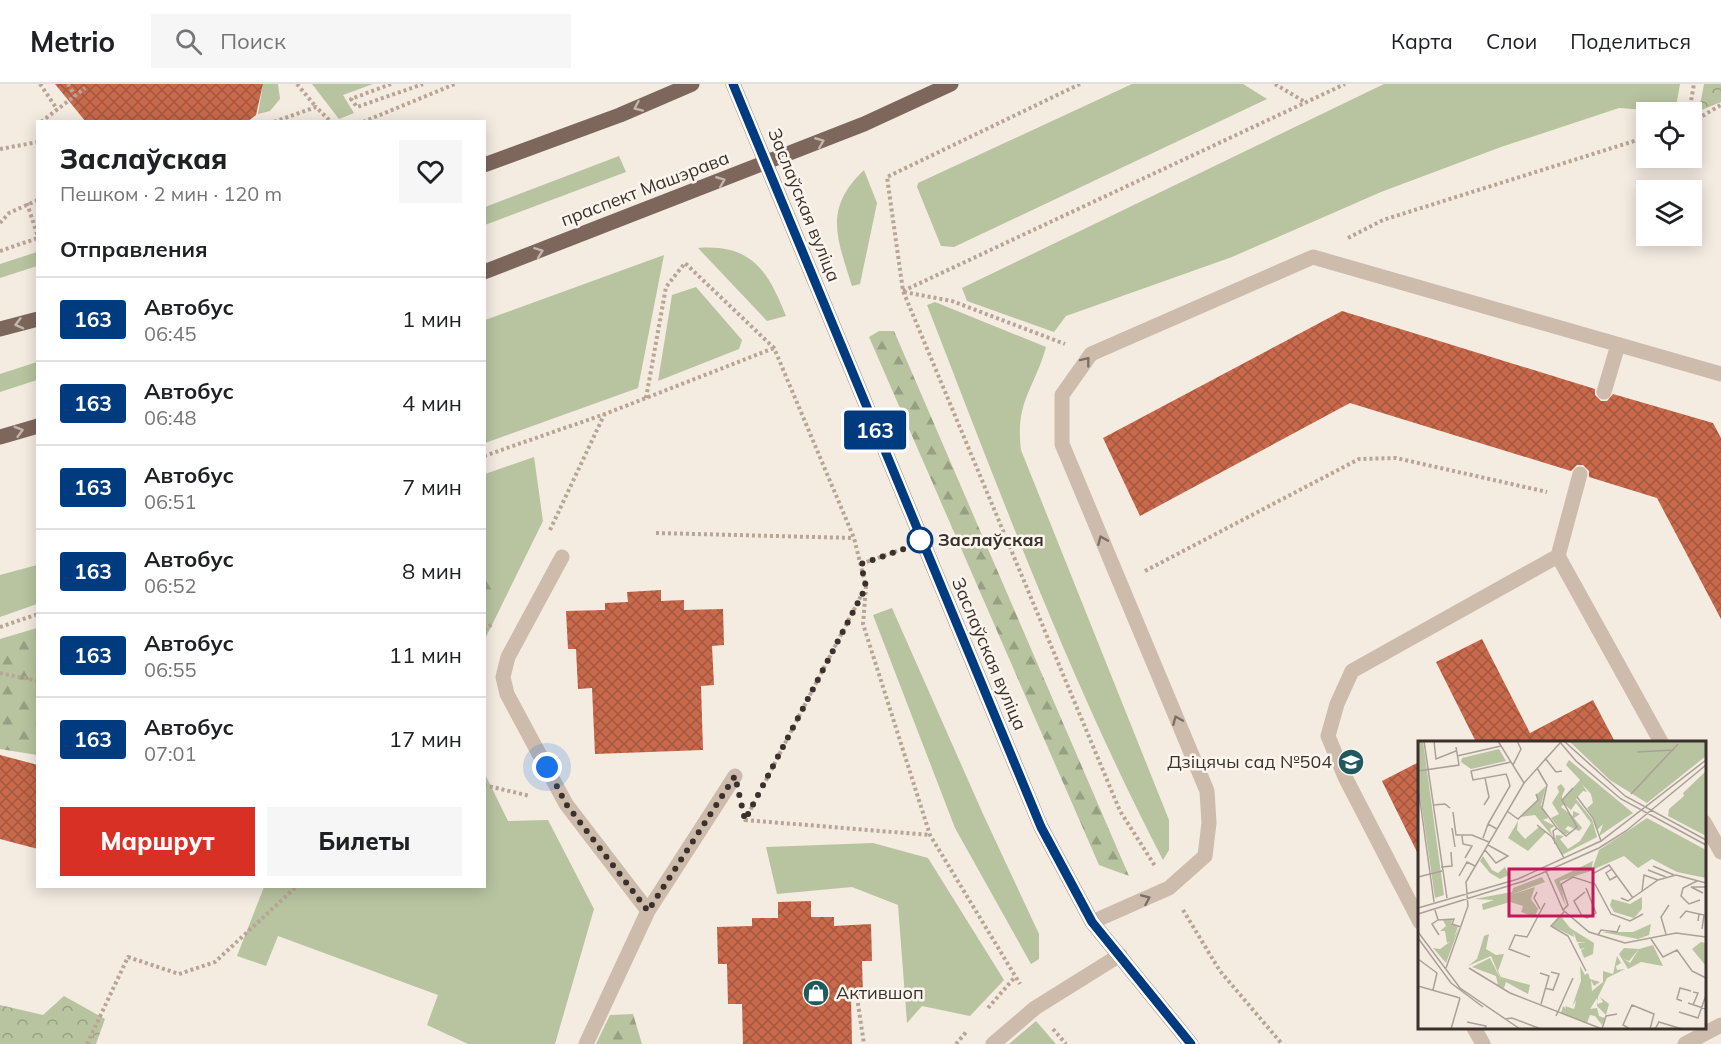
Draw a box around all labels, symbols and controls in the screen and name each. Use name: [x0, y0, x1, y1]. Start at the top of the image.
search box: [151, 14, 571, 68]
text: Metrio: [30, 24, 115, 59]
icon: search: [172, 25, 205, 58]
text: Поиск: [220, 27, 286, 55]
text: Карта: [1391, 28, 1453, 54]
text: Слои: [1486, 28, 1537, 54]
text: Поделиться: [1570, 28, 1691, 54]
one-way arrow: [633, 100, 644, 112]
map controls: [1636, 102, 1702, 246]
button: locate: [1636, 102, 1702, 168]
street label: Заслаўская вуліца: [763, 125, 846, 285]
one-way arrow: [815, 136, 825, 149]
button: heart: [399, 140, 462, 203]
text: Заслаўская: [60, 141, 227, 176]
street label: праспект Машэрава: [557, 146, 732, 231]
one-way arrow: [715, 176, 726, 188]
button: layers: [1636, 180, 1702, 246]
text: Пешком · 2 мин · 120 m: [60, 181, 282, 206]
text: Отправления: [60, 235, 208, 263]
one-way arrow: [533, 246, 544, 259]
text: Автобус: [144, 293, 234, 321]
text: 1 мин: [402, 305, 462, 333]
text: 163: [74, 306, 112, 332]
one-way arrow: [14, 317, 25, 329]
text: 06:45: [144, 321, 197, 346]
one-way arrow: [1079, 357, 1090, 368]
text: Автобус: [144, 377, 234, 405]
text: 4 мин: [402, 389, 462, 417]
text: 163: [74, 390, 112, 416]
text: 06:48: [144, 405, 197, 430]
line badge: 163: [840, 410, 910, 450]
text: 163: [856, 417, 894, 443]
one-way arrow: [13, 426, 24, 438]
text: Автобус: [144, 461, 234, 489]
text: 7 мин: [402, 473, 462, 501]
text: 163: [74, 474, 112, 500]
text: 06:51: [144, 489, 197, 514]
marker: Заслаўская: [907, 527, 933, 553]
place label: Заслаўская: [938, 528, 1044, 551]
one-way arrow: [1097, 535, 1109, 546]
text: Автобус: [144, 545, 234, 573]
text: 8 мин: [402, 557, 462, 585]
text: 163: [74, 558, 112, 584]
text: 06:52: [144, 573, 197, 598]
street label: Заслаўская вуліца: [947, 574, 1032, 734]
text: Автобус: [144, 629, 234, 657]
text: 11 мин: [389, 641, 462, 669]
text: 163: [74, 642, 112, 668]
text: 06:55: [144, 657, 197, 682]
text: Автобус: [144, 713, 234, 741]
one-way arrow: [1172, 715, 1184, 726]
text: 17 мин: [389, 725, 462, 753]
text: 163: [74, 726, 112, 752]
text: 07:01: [144, 741, 197, 766]
inset map: [1418, 741, 1706, 1029]
school or university icon: Дзіцячы сад №504: [1336, 747, 1366, 777]
place label: Дзіцячы сад №504: [1167, 750, 1332, 773]
your location: [532, 752, 562, 782]
button: Маршрут: [60, 807, 255, 876]
button: Билеты: [267, 807, 462, 876]
one-way arrow: [1140, 894, 1151, 906]
shop icon: Актившоп: [801, 978, 831, 1008]
place label: Актившоп: [836, 981, 924, 1004]

